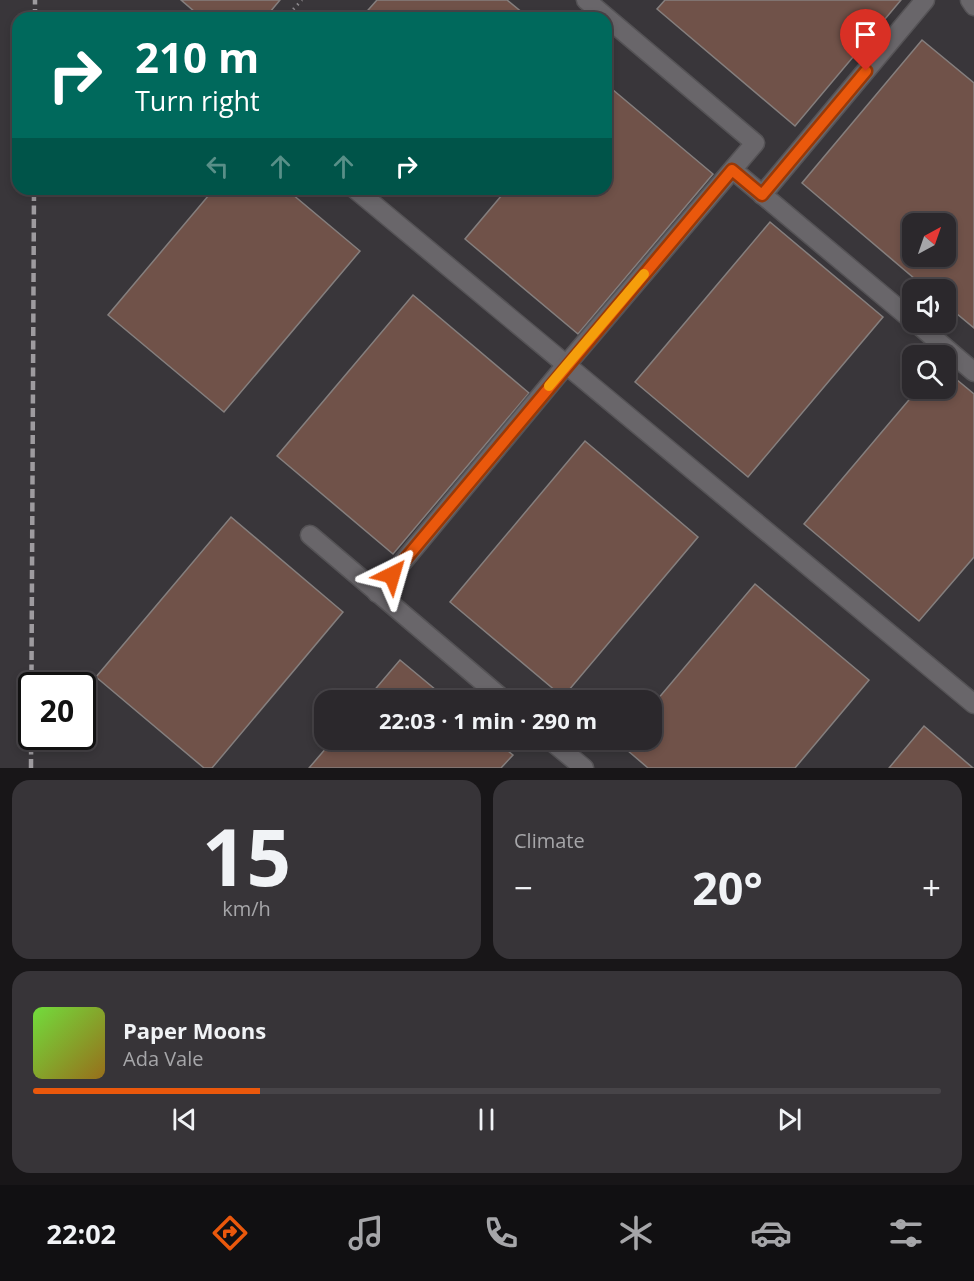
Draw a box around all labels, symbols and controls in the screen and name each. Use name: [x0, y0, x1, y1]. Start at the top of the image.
pin: [840, 9, 891, 71]
icon: arrive: [849, 18, 882, 51]
text: 210 m: [135, 28, 259, 85]
icon: right: [36, 36, 114, 114]
text: Turn right: [135, 82, 260, 119]
icon: left: [201, 150, 234, 183]
icon: ahead: [264, 150, 297, 183]
icon: ahead: [327, 150, 360, 183]
icon: right: [390, 150, 423, 183]
north arrow: [902, 213, 956, 267]
map controls: [902, 213, 956, 399]
button: sound: [902, 279, 956, 333]
button: search: [902, 345, 956, 399]
position arrow: [360, 543, 424, 607]
speed limit sign: 20: [18, 672, 96, 750]
text: 22:03 · 1 min · 290 m: [379, 705, 597, 735]
text: 15: [202, 803, 291, 909]
text: Climate: [514, 827, 585, 854]
text: 20°: [692, 857, 763, 918]
text: −: [514, 865, 533, 910]
text: +: [922, 865, 941, 910]
text: km/h: [222, 895, 271, 922]
text: Paper Moons: [123, 1015, 266, 1045]
text: Ada Vale: [123, 1045, 204, 1072]
icon: previous: [168, 1103, 201, 1136]
icon: pause: [470, 1103, 503, 1136]
icon: next: [773, 1103, 806, 1136]
icon: directions: [209, 1212, 251, 1254]
icon: music: [345, 1212, 387, 1254]
icon: phone: [480, 1212, 522, 1254]
icon: climate: [615, 1212, 657, 1254]
icon: car: [750, 1212, 792, 1254]
icon: filters: [885, 1212, 927, 1254]
text: 22:02: [47, 1215, 116, 1252]

